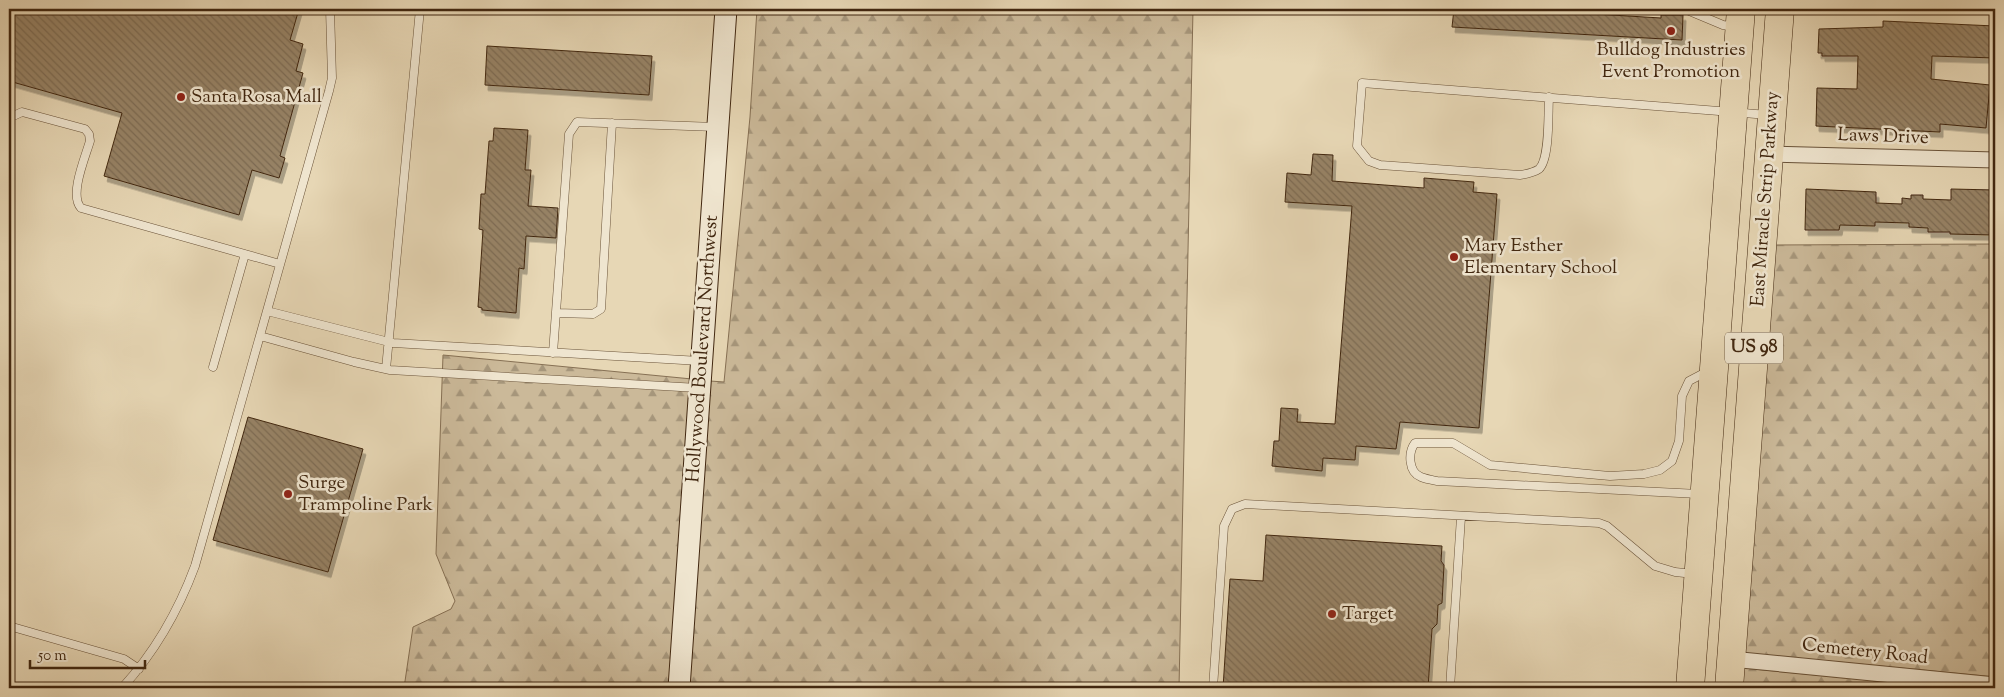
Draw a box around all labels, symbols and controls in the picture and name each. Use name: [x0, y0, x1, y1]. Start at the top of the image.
marker: Bulldog Industries Event Promotion: [1665, 25, 1677, 37]
place label: Bulldog Industries Event Promotion: [1596, 37, 1746, 86]
place label: Santa Rosa Mall: [191, 84, 322, 111]
street label: East Miracle Strip Parkway: [1745, 90, 1787, 308]
marker: Santa Rosa Mall: [175, 91, 187, 103]
street label: Laws Drive: [1837, 122, 1929, 152]
street label: Hollywood Boulevard Northwest: [680, 214, 726, 484]
place label: Mary Esther Elementary School: [1464, 233, 1617, 282]
marker: Mary Esther Elementary School: [1448, 251, 1460, 263]
road number: US 98: [1725, 332, 1783, 363]
place label: Surge Trampoline Park: [298, 470, 434, 519]
marker: Surge Trampoline Park: [282, 488, 294, 500]
place label: Target: [1342, 601, 1394, 628]
marker: Target: [1326, 608, 1338, 620]
street label: Cemetery Road: [1801, 632, 1930, 672]
scale bar: [30, 637, 145, 669]
text: 50 m: [37, 646, 67, 667]

